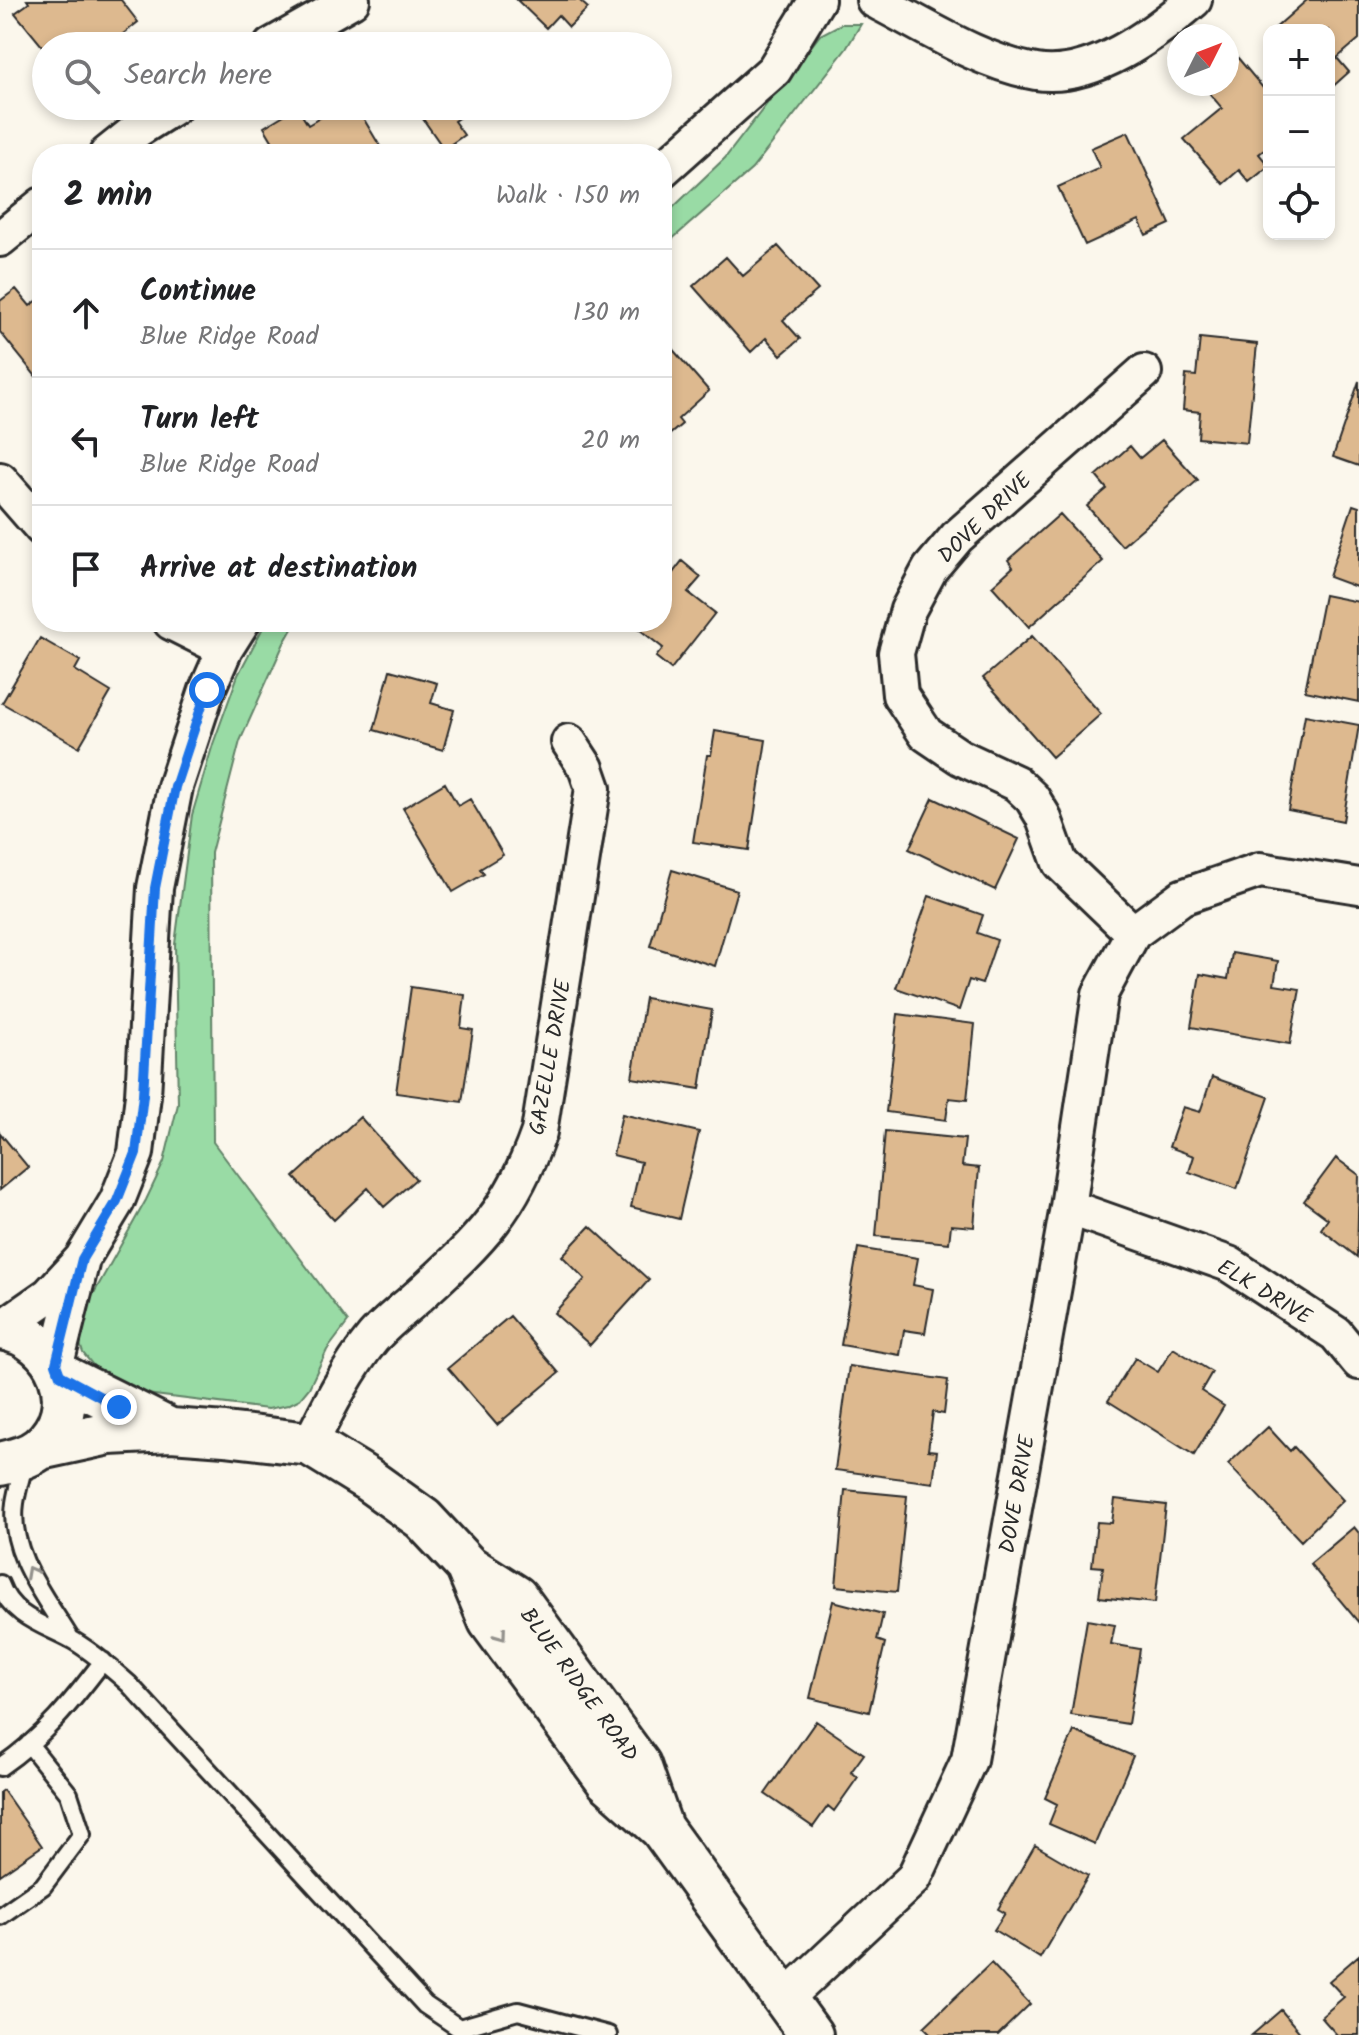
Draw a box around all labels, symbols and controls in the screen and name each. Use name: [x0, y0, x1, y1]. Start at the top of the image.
north arrow: [1167, 24, 1239, 96]
map controls: [1263, 24, 1335, 240]
button: +: [1263, 24, 1335, 96]
search box: [32, 32, 672, 120]
text: Search here: [124, 52, 272, 100]
icon: search: [60, 54, 104, 98]
button: −: [1263, 96, 1335, 168]
button: locate: [1263, 168, 1335, 240]
text: 2 min: [64, 169, 152, 223]
text: Walk · 150 m: [496, 175, 640, 217]
text: Continue: [140, 268, 256, 316]
icon: ahead: [64, 291, 108, 335]
text: 130 m: [573, 292, 640, 334]
text: Blue Ridge Road: [140, 316, 319, 358]
text: Turn left: [140, 396, 259, 444]
icon: left: [64, 419, 108, 463]
text: 20 m: [581, 420, 640, 462]
text: Blue Ridge Road: [140, 444, 319, 486]
street label: DOVE DRIVE: [931, 464, 1042, 573]
text: Arrive at destination: [140, 545, 417, 593]
icon: arrive: [64, 547, 108, 591]
route start: [189, 672, 225, 708]
street label: GAZELLE DRIVE: [521, 976, 583, 1138]
street label: ELK DRIVE: [1210, 1251, 1319, 1336]
route end: [101, 1389, 137, 1425]
street label: DOVE DRIVE: [991, 1431, 1046, 1556]
one-way arrow: [26, 1566, 41, 1581]
street label: BLUE RIDGE ROAD: [510, 1601, 646, 1770]
one-way arrow: [491, 1627, 506, 1641]

